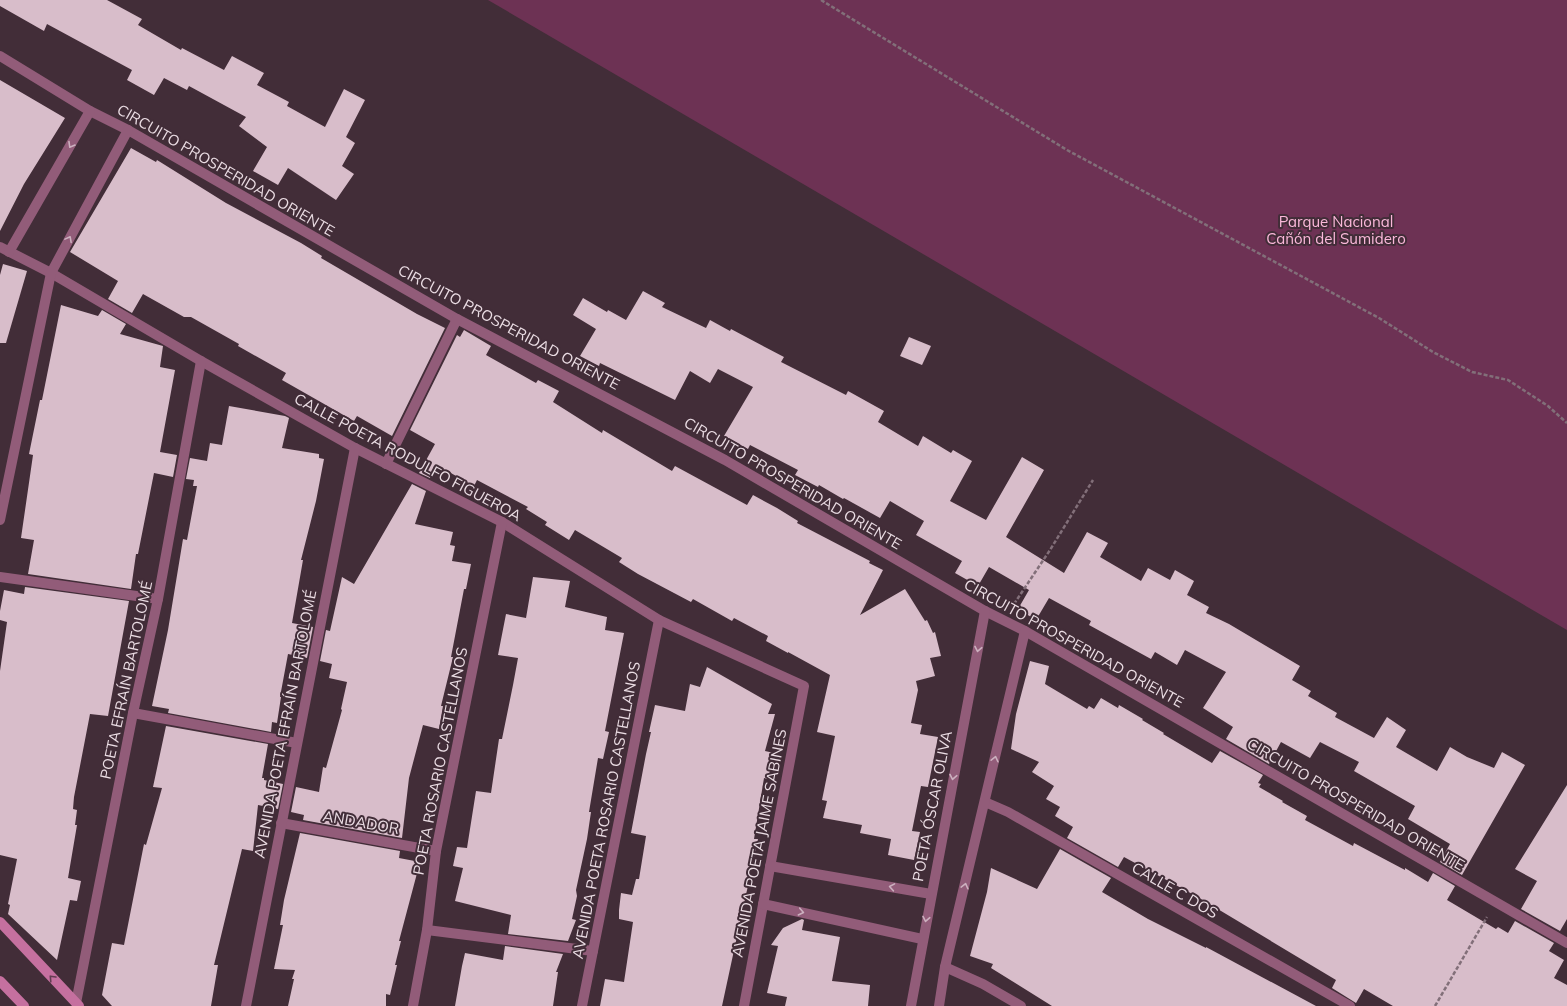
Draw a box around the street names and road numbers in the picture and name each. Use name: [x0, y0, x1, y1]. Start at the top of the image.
street label: CIRCUITO PROSPERIDAD ORIENTE: [114, 100, 338, 240]
street label: CIRCUITO PROSPERIDAD ORIENTE: [395, 260, 623, 394]
street label: CALLE POETA RODULFO FIGUEROA: [291, 389, 525, 525]
street label: CIRCUITO PROSPERIDAD ORIENTE: [681, 413, 905, 553]
street label: CIRCUITO PROSPERIDAD ORIENTE: [961, 575, 1187, 712]
street label: POETA EFRAÍN BARTOLOMÉ: [96, 579, 156, 781]
street label: AVENIDA POETA EFRAÍN BARTOLOMÉ: [250, 588, 320, 860]
street label: POETA ROSARIO CASTELLANOS: [409, 645, 471, 877]
street label: AVENIDA POETA ROSARIO CASTELLANOS: [568, 660, 644, 960]
street label: AVENIDA POETA JAIME SABINES: [728, 727, 790, 959]
street label: POETA ÓSCAR OLIVA: [908, 729, 956, 883]
street label: CIRCUITO PROSPERIDAD ORIENTE: [1244, 734, 1468, 874]
street label: ANDADOR: [321, 806, 401, 838]
street label: CALLE C DOS: [1128, 858, 1222, 922]

